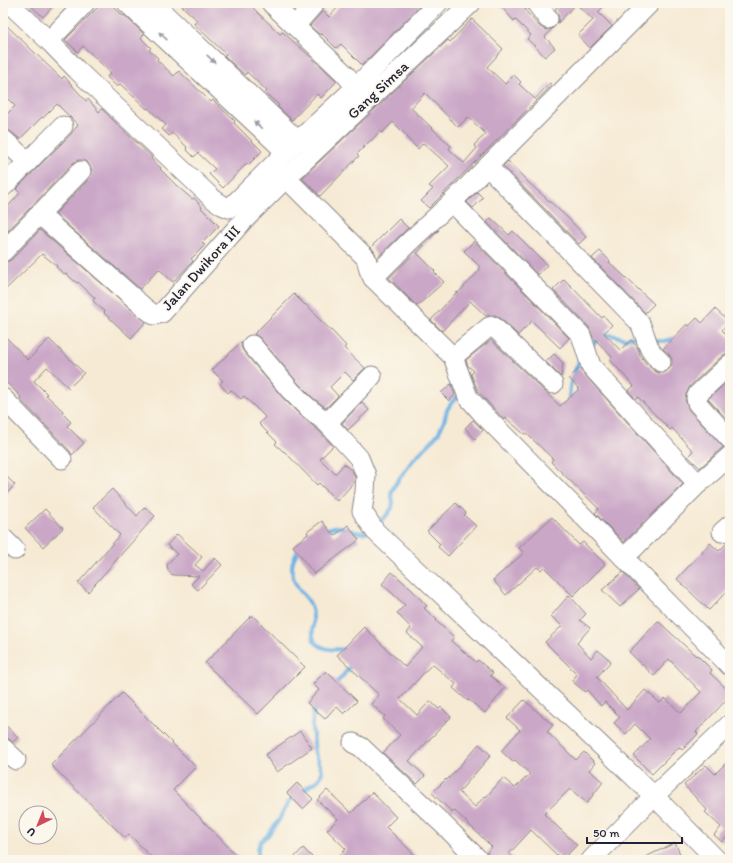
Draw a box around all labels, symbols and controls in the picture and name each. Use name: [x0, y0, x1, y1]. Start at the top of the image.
one-way arrow: [158, 32, 168, 41]
one-way arrow: [206, 54, 216, 64]
street label: Gang Simsa: [344, 57, 412, 123]
one-way arrow: [253, 121, 263, 130]
street label: Jalan Dwikora III: [158, 222, 244, 314]
north arrow: [18, 805, 58, 845]
scale bar: [587, 819, 682, 845]
text: U: [24, 825, 39, 839]
text: 50 m: [593, 826, 619, 840]

